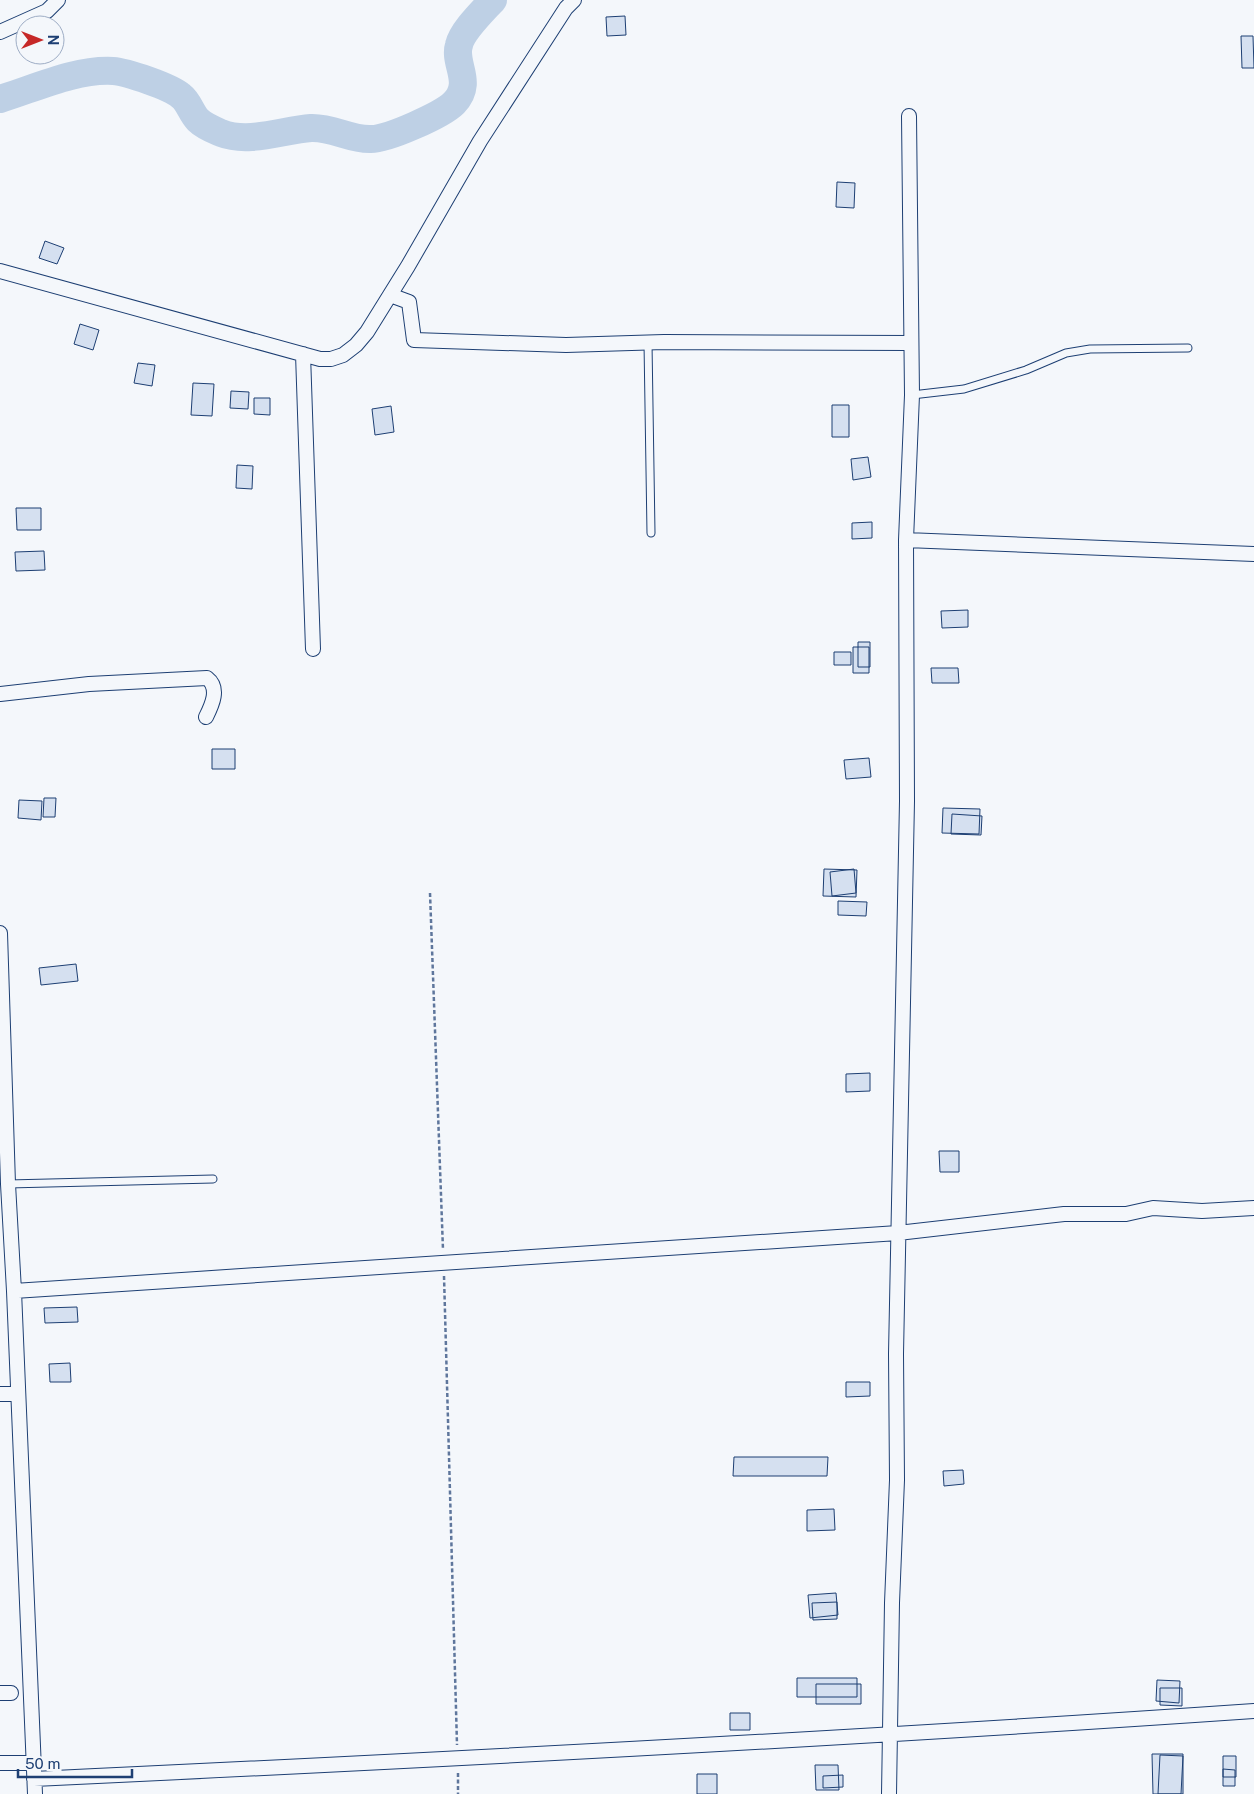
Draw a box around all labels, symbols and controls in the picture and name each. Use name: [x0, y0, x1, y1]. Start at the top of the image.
north arrow: [15, 15, 65, 65]
text: N: [45, 35, 61, 45]
scale bar: [18, 1746, 131, 1778]
text: 50 m: [25, 1755, 60, 1772]

